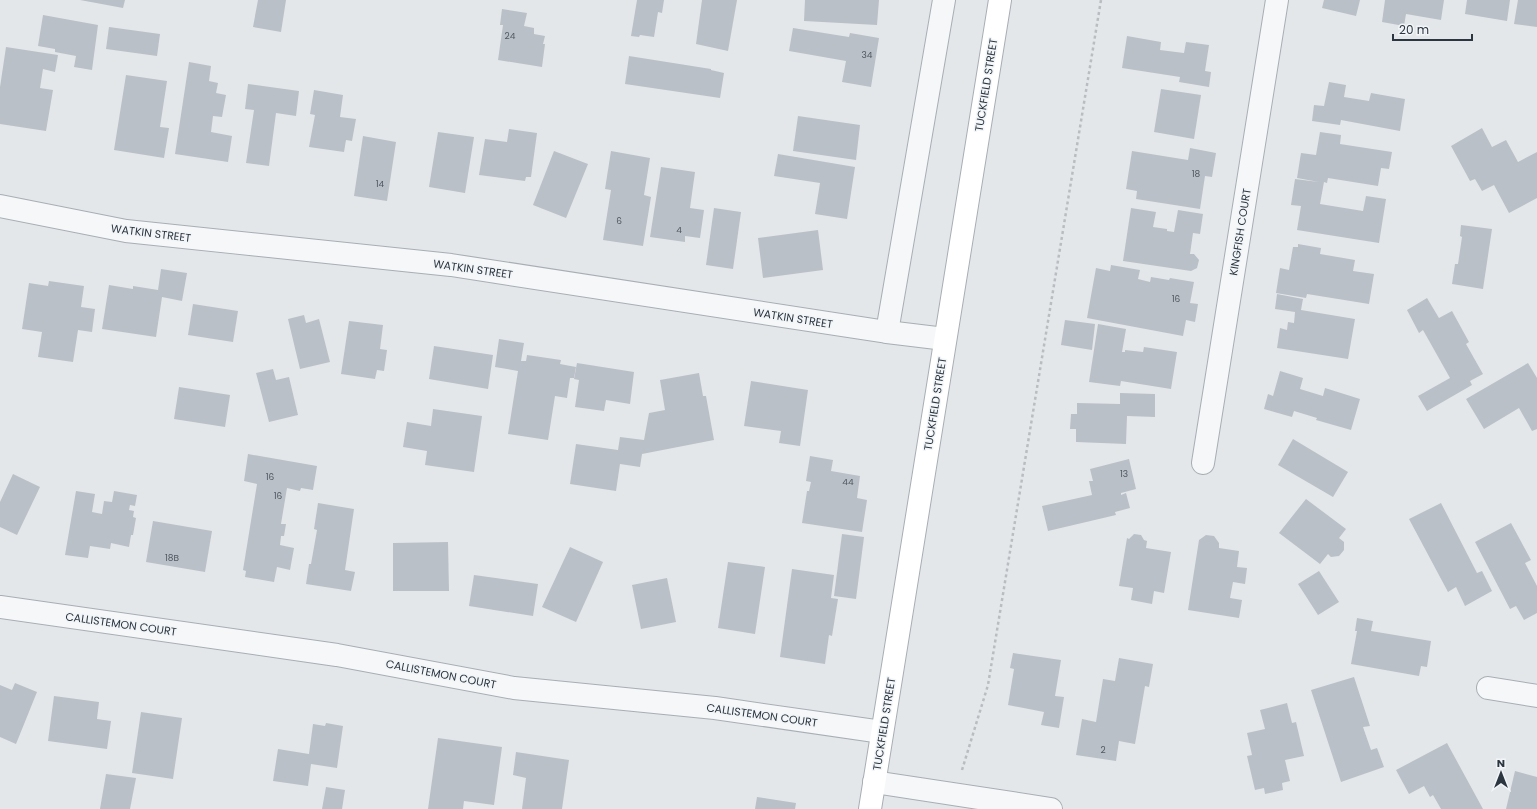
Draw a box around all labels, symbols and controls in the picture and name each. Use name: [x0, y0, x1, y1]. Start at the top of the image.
scale bar: [1393, 16, 1472, 42]
text: 20 m: [1399, 21, 1429, 38]
house number: 24: [505, 30, 516, 42]
street label: TUCKFIELD STREET: [971, 37, 1001, 133]
house number: 34: [862, 49, 873, 61]
house number: 18: [1192, 168, 1201, 180]
house number: 14: [376, 178, 385, 190]
street label: KINGFISH COURT: [1225, 187, 1255, 277]
house number: 6: [616, 215, 622, 227]
street label: WATKIN STREET: [110, 220, 192, 246]
house number: 4: [676, 224, 682, 236]
street label: WATKIN STREET: [432, 255, 514, 283]
house number: 16: [1172, 293, 1181, 305]
street label: WATKIN STREET: [752, 304, 834, 332]
street label: TUCKFIELD STREET: [920, 356, 950, 452]
house number: 13: [1120, 468, 1128, 480]
house number: 16: [266, 471, 275, 483]
house number: 44: [842, 476, 854, 488]
house number: 16: [274, 490, 283, 502]
house number: 18B: [165, 552, 180, 564]
street label: CALLISTEMON COURT: [64, 608, 178, 640]
street label: CALLISTEMON COURT: [384, 655, 498, 693]
street label: TUCKFIELD STREET: [869, 676, 899, 772]
street label: CALLISTEMON COURT: [705, 699, 819, 731]
house number: 2: [1100, 744, 1106, 756]
north arrow: [1481, 753, 1521, 793]
text: N: [1497, 755, 1505, 771]

